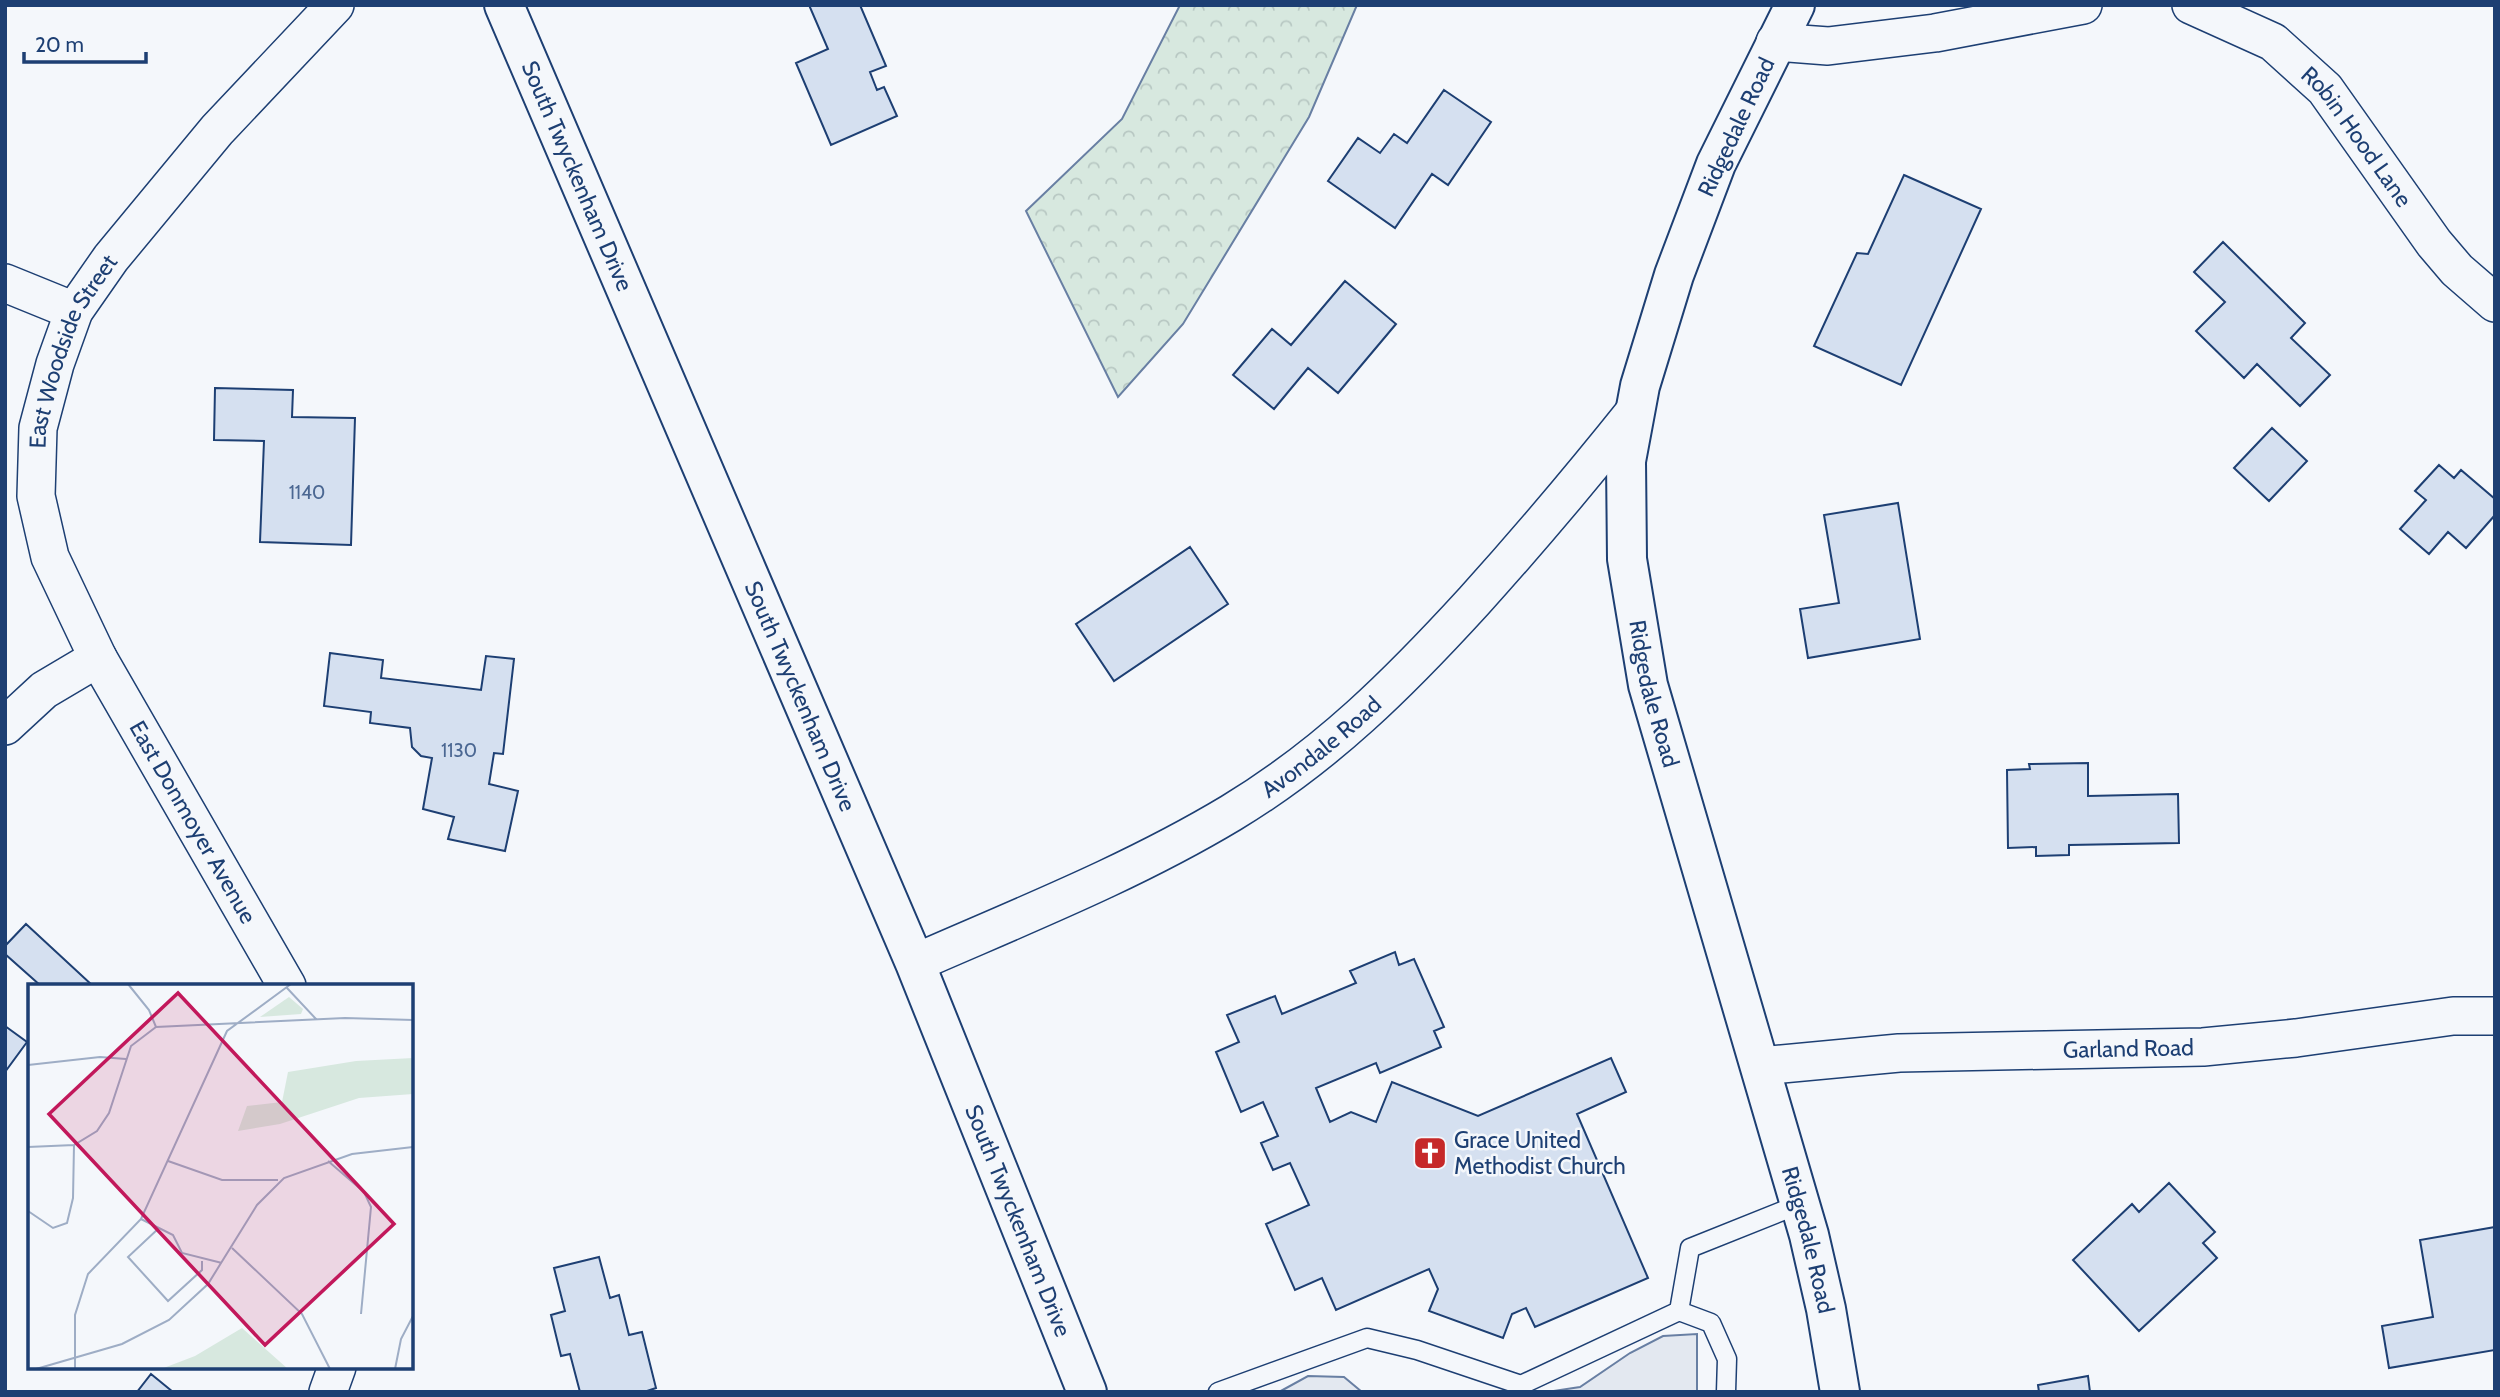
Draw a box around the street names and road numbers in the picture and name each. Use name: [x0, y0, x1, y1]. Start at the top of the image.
street label: Ridgedale Road: [1691, 53, 1781, 201]
street label: South Twyckenham Drive: [516, 57, 639, 295]
street label: Robin Hood Lane: [2295, 60, 2418, 212]
street label: East Woodside Street: [23, 249, 123, 449]
street label: South Twyckenham Drive: [739, 577, 862, 816]
street label: Ridgedale Road: [1623, 618, 1685, 770]
street label: Avondale Road: [1256, 690, 1387, 804]
street label: East Donmoyer Avenue: [124, 716, 263, 929]
street label: Garland Road: [2063, 1033, 2194, 1064]
street label: South Twyckenham Drive: [959, 1100, 1077, 1341]
street label: Ridgedale Road: [1776, 1163, 1841, 1316]

